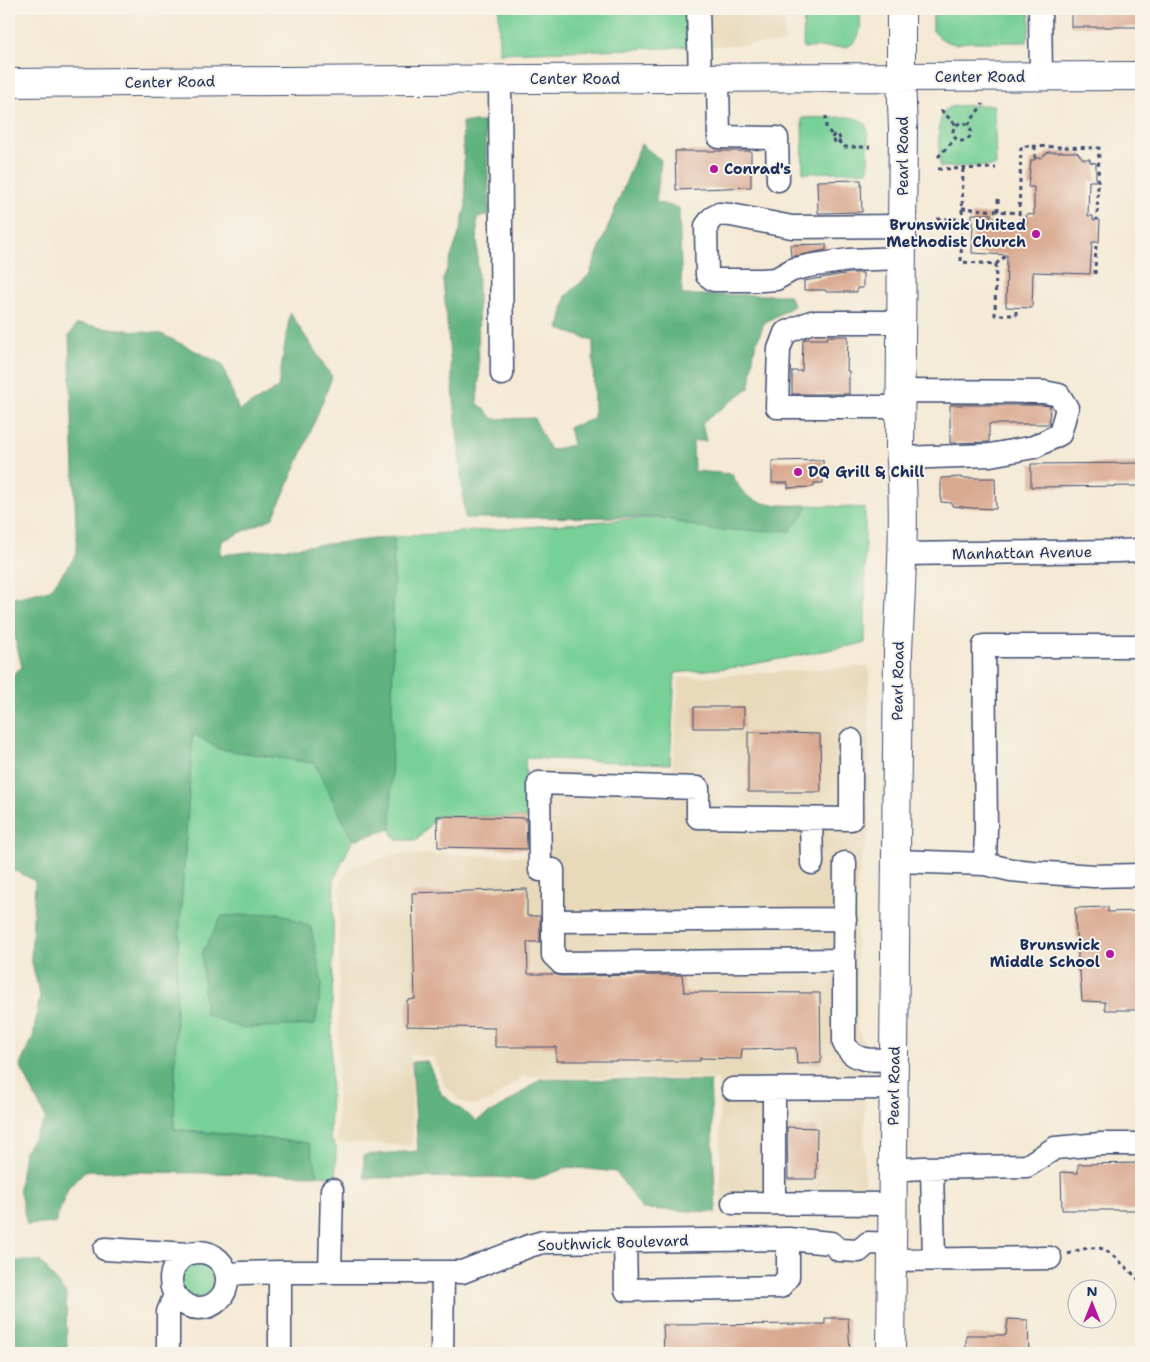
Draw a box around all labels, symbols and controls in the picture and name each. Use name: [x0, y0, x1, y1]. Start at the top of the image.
street label: Center Road: [935, 67, 1026, 87]
street label: Center Road: [530, 69, 621, 89]
street label: Center Road: [125, 71, 216, 93]
street label: Pearl Road: [893, 116, 913, 196]
place label: Conrad's: [724, 159, 791, 179]
marker: Conrad's: [708, 163, 720, 175]
place label: Brunswick United Methodist Church: [886, 215, 1026, 252]
marker: Brunswick United Methodist Church: [1030, 228, 1042, 240]
place label: DQ Grill & Chill: [808, 462, 924, 482]
marker: DQ Grill & Chill: [792, 466, 804, 478]
street label: Manhattan Avenue: [952, 542, 1092, 564]
street label: Pearl Road: [887, 641, 909, 721]
place label: Brunswick Middle School: [990, 935, 1100, 972]
marker: Brunswick Middle School: [1104, 948, 1116, 960]
street label: Pearl Road: [883, 1046, 905, 1126]
street label: Southwick Boulevard: [537, 1230, 689, 1256]
north arrow: [1068, 1280, 1118, 1330]
text: N: [1086, 1282, 1098, 1300]

